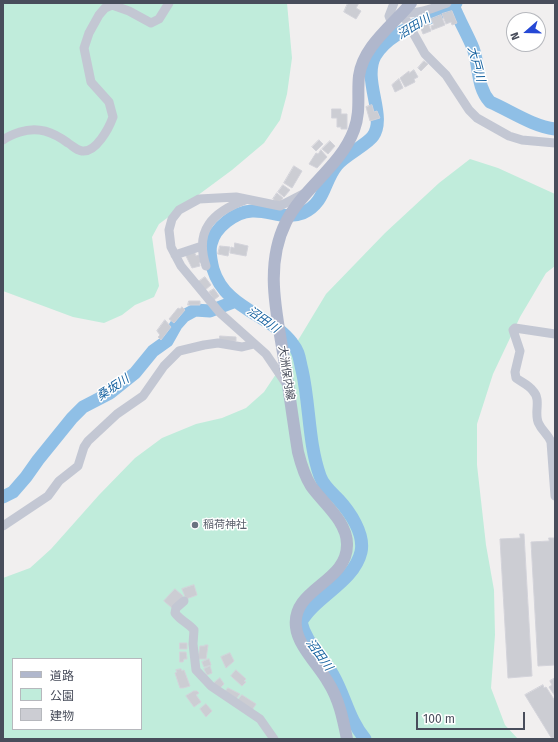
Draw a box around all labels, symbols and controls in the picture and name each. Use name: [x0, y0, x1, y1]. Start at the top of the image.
water label: 沼田川: [395, 12, 433, 42]
north arrow: [506, 12, 546, 52]
text: N: [508, 30, 523, 42]
water label: 大戸川: [464, 45, 488, 83]
water label: 沼田川: [244, 304, 282, 336]
street label: 大洲保内線: [275, 345, 297, 401]
water label: 桑坂川: [94, 372, 132, 404]
place label: 稲荷神社: [203, 518, 247, 532]
marker: 稲荷神社: [190, 520, 200, 530]
water label: 沼田川: [303, 636, 335, 674]
legend: [12, 658, 142, 730]
text: 道路: [50, 669, 74, 683]
text: 公園: [50, 689, 74, 703]
scale bar: [418, 704, 527, 730]
text: 建物: [50, 709, 74, 723]
text: 100 m: [423, 712, 455, 726]

